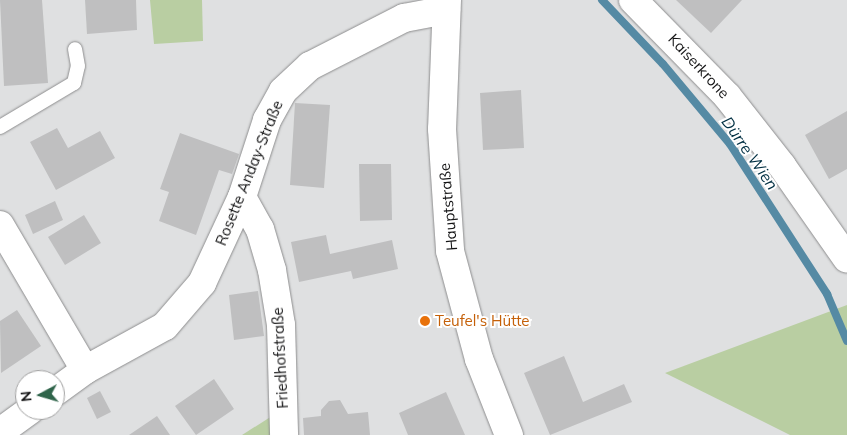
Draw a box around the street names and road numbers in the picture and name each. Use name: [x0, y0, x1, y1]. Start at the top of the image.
street label: Kaiserkrone: [665, 30, 733, 102]
street label: Rosette Anday-Straße: [212, 98, 286, 248]
street label: Hauptstraße: [435, 162, 461, 252]
street label: Friedhofstraße: [268, 307, 292, 409]

